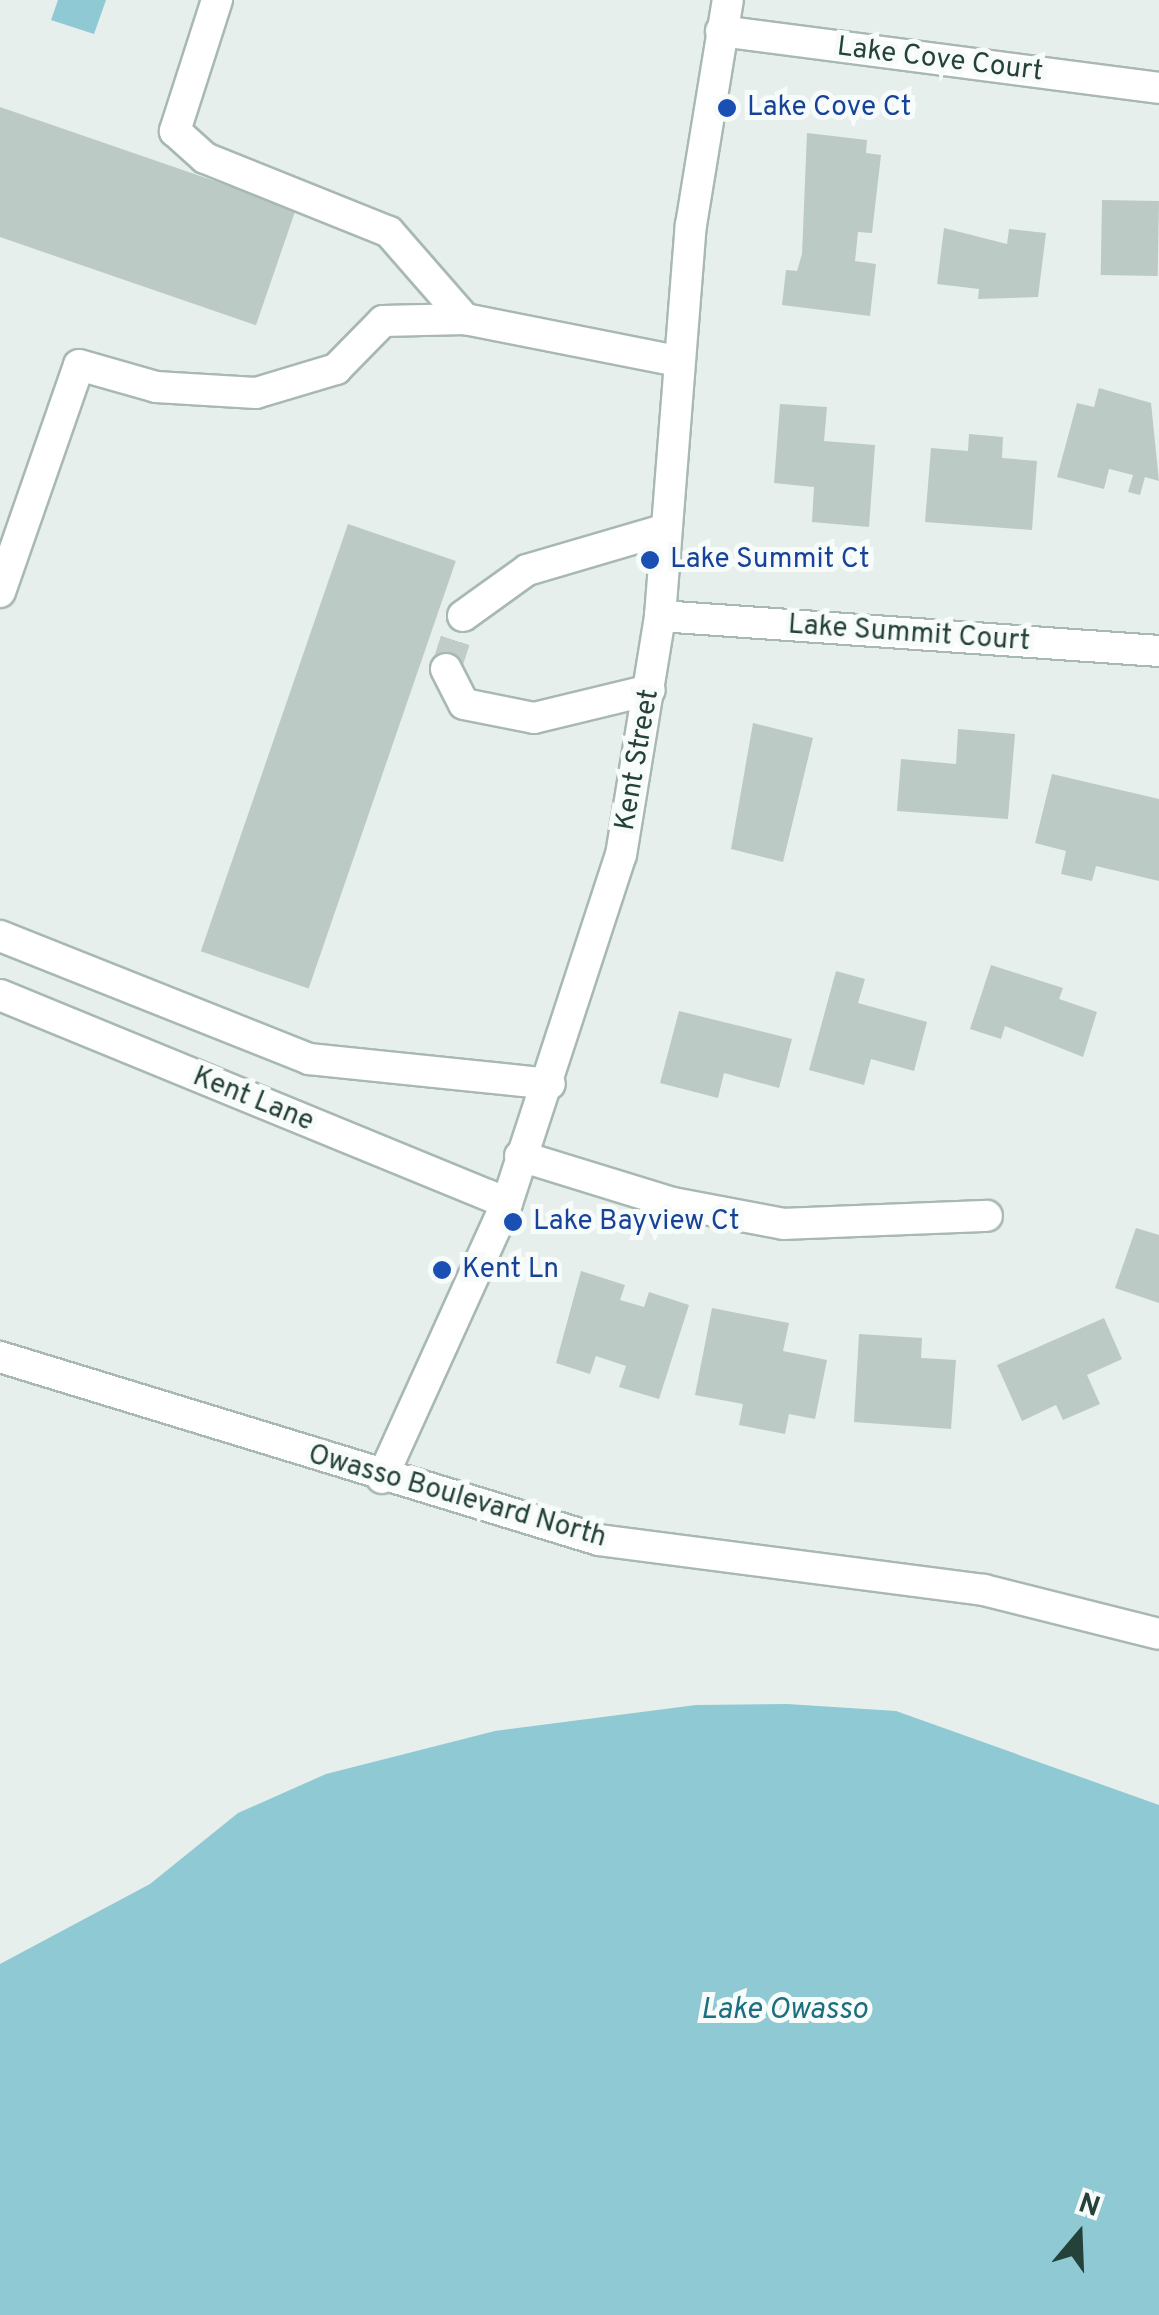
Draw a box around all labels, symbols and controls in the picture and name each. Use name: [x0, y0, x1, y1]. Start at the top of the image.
street label: Lake Cove Court: [835, 31, 1045, 89]
place label: Lake Cove Ct: [747, 91, 911, 125]
marker: Lake Cove Ct: [716, 97, 738, 119]
place label: Lake Summit Ct: [670, 543, 870, 577]
marker: Lake Summit Ct: [639, 549, 661, 571]
street label: Lake Summit Court: [787, 609, 1031, 659]
street label: Kent Street: [609, 687, 667, 833]
street label: Kent Lane: [188, 1061, 318, 1139]
place label: Lake Bayview Ct: [533, 1205, 739, 1239]
marker: Lake Bayview Ct: [502, 1211, 524, 1233]
place label: Kent Ln: [462, 1253, 559, 1287]
marker: Kent Ln: [431, 1259, 453, 1281]
street label: Owasso Boulevard North: [304, 1438, 610, 1556]
water label: Lake Owasso: [701, 1993, 867, 2029]
north arrow: [1029, 2185, 1129, 2285]
text: N: [1073, 2186, 1104, 2227]

